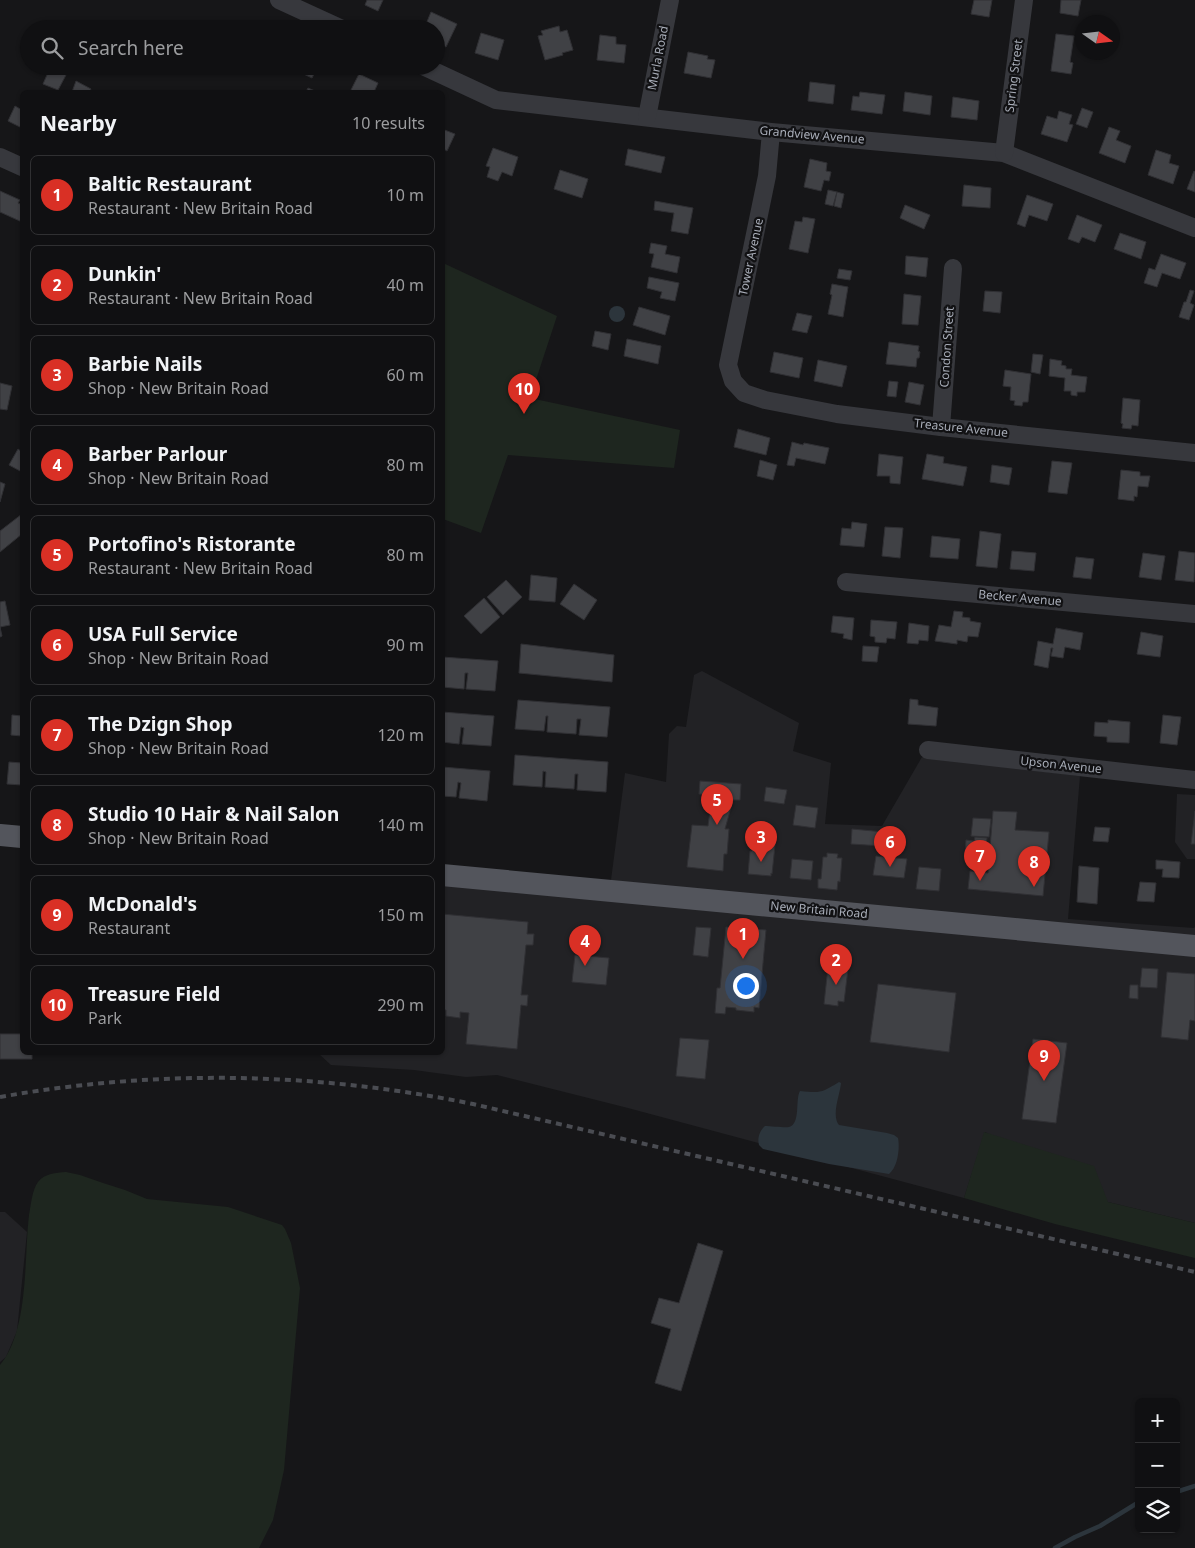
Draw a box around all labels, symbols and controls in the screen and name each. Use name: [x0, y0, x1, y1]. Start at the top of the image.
north arrow: [1075, 15, 1120, 60]
search box: [20, 20, 445, 75]
street label: Murla Road: [643, 24, 672, 91]
icon: search: [38, 34, 66, 62]
text: Search here: [78, 35, 184, 61]
street label: Spring Street: [1001, 38, 1026, 113]
text: Nearby: [40, 109, 116, 137]
text: 10 results: [352, 112, 425, 134]
street label: Grandview Avenue: [759, 121, 866, 148]
text: Baltic Restaurant: [88, 171, 252, 197]
text: 1: [52, 184, 62, 206]
text: 10 m: [387, 184, 424, 206]
text: Restaurant · New Britain Road: [88, 197, 313, 219]
street label: Tower Avenue: [734, 216, 767, 297]
text: Dunkin': [88, 261, 161, 287]
text: 2: [52, 274, 62, 296]
text: 40 m: [387, 274, 424, 296]
text: Restaurant · New Britain Road: [88, 287, 313, 309]
street label: Condon Street: [935, 305, 958, 388]
text: Barbie Nails: [88, 351, 202, 377]
text: 3: [52, 364, 62, 386]
text: 60 m: [387, 364, 424, 386]
pin: 10: [508, 373, 540, 414]
text: Shop · New Britain Road: [88, 377, 269, 399]
street label: Treasure Avenue: [913, 414, 1009, 441]
text: Barber Parlour: [88, 441, 227, 467]
text: 4: [52, 454, 62, 476]
text: 80 m: [387, 454, 424, 476]
text: Shop · New Britain Road: [88, 467, 269, 489]
text: Portofino's Ristorante: [88, 531, 296, 557]
text: 5: [52, 544, 62, 566]
text: 80 m: [387, 544, 424, 566]
text: Restaurant · New Britain Road: [88, 557, 313, 579]
street label: Becker Avenue: [978, 585, 1063, 610]
text: USA Full Service: [88, 621, 238, 647]
text: 6: [52, 634, 62, 656]
text: 90 m: [387, 634, 424, 656]
text: Shop · New Britain Road: [88, 647, 269, 669]
text: The Dzign Shop: [88, 711, 233, 737]
text: 7: [52, 724, 62, 746]
text: 120 m: [377, 724, 424, 746]
text: Shop · New Britain Road: [88, 737, 269, 759]
street label: Upson Avenue: [1019, 752, 1103, 777]
pin: 5: [701, 784, 733, 825]
text: Studio 10 Hair & Nail Salon: [88, 801, 339, 827]
text: 8: [52, 814, 62, 836]
text: 140 m: [377, 814, 424, 836]
pin: 3: [745, 821, 777, 862]
pin: 6: [874, 826, 906, 867]
text: Shop · New Britain Road: [88, 827, 269, 849]
pin: 7: [964, 840, 996, 881]
pin: 8: [1018, 846, 1050, 887]
text: McDonald's: [88, 891, 197, 917]
street label: New Britain Road: [770, 897, 868, 922]
text: 9: [52, 904, 62, 926]
text: 150 m: [377, 904, 424, 926]
text: Restaurant: [88, 917, 170, 939]
pin: 1: [727, 918, 759, 959]
pin: 4: [569, 925, 601, 966]
pin: 2: [820, 944, 852, 985]
your location: [733, 973, 759, 999]
text: Treasure Field: [88, 981, 220, 1007]
text: 10: [48, 994, 66, 1016]
text: 290 m: [377, 994, 424, 1016]
text: Park: [88, 1007, 122, 1029]
pin: 9: [1028, 1040, 1060, 1081]
map controls: [1135, 1398, 1180, 1533]
button: +: [1135, 1398, 1180, 1443]
button: −: [1135, 1443, 1180, 1488]
button: layers: [1135, 1488, 1180, 1533]

